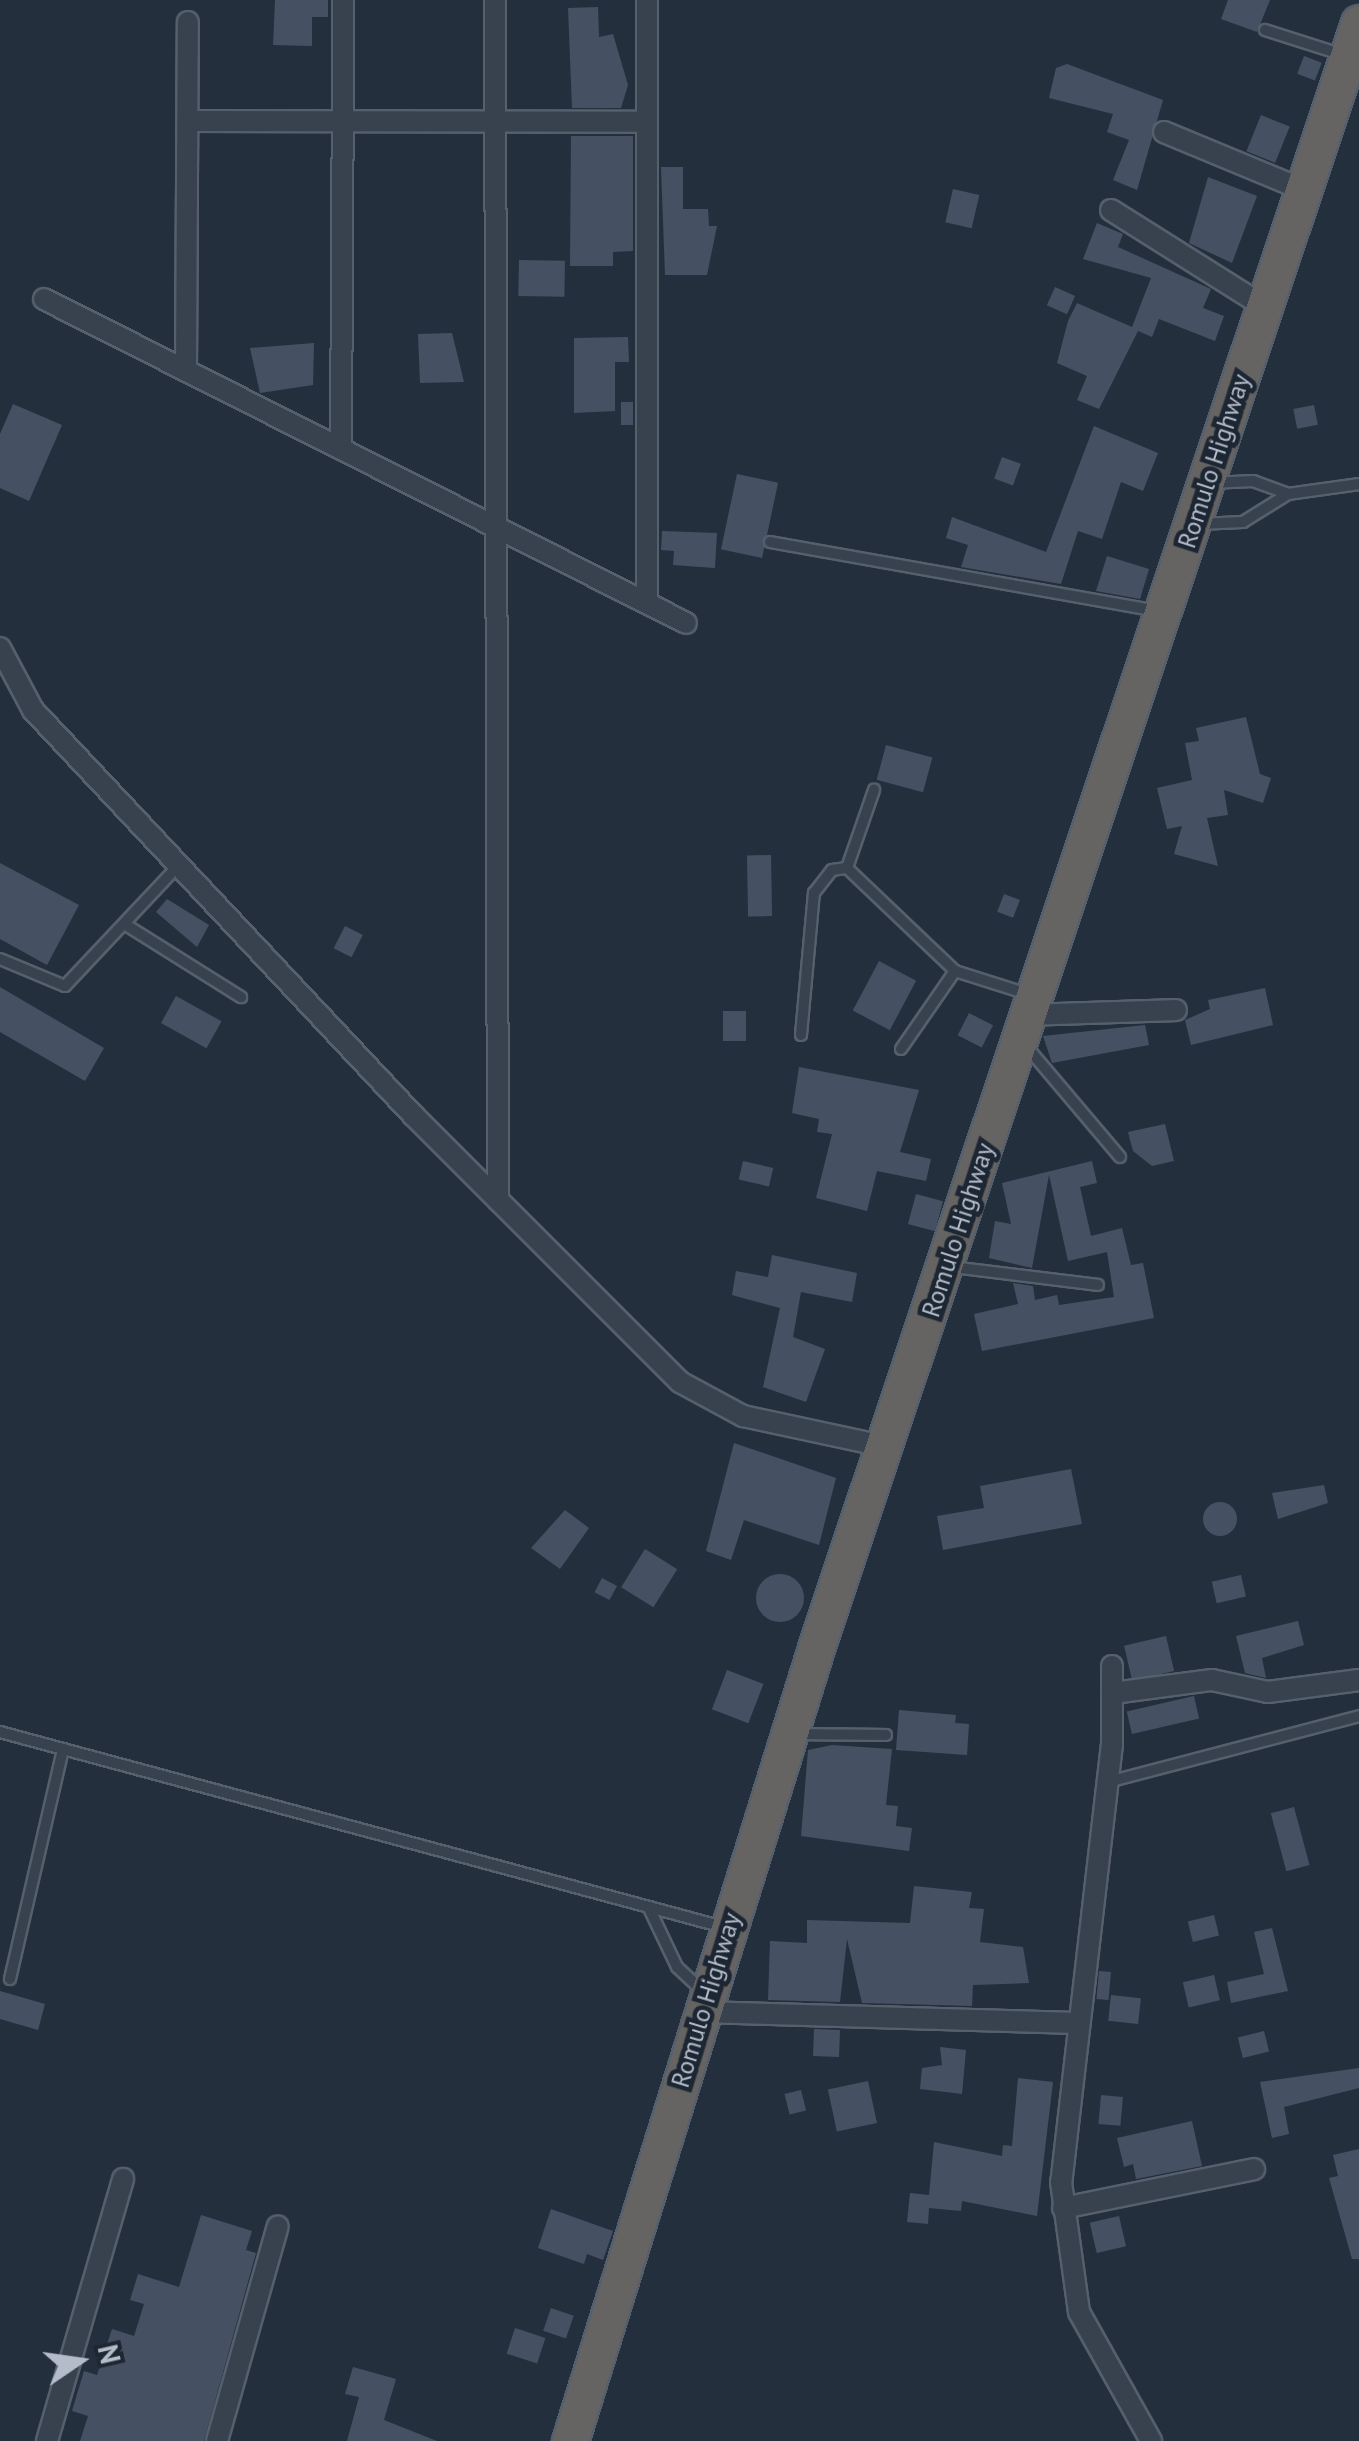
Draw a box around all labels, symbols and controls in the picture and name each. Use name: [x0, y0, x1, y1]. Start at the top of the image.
street label: Romulo Highway: [1172, 370, 1256, 552]
street label: Romulo Highway: [916, 1139, 1000, 1321]
street label: Romulo Highway: [665, 1909, 747, 2091]
north arrow: [30, 2311, 130, 2411]
text: N: [90, 2341, 130, 2367]

